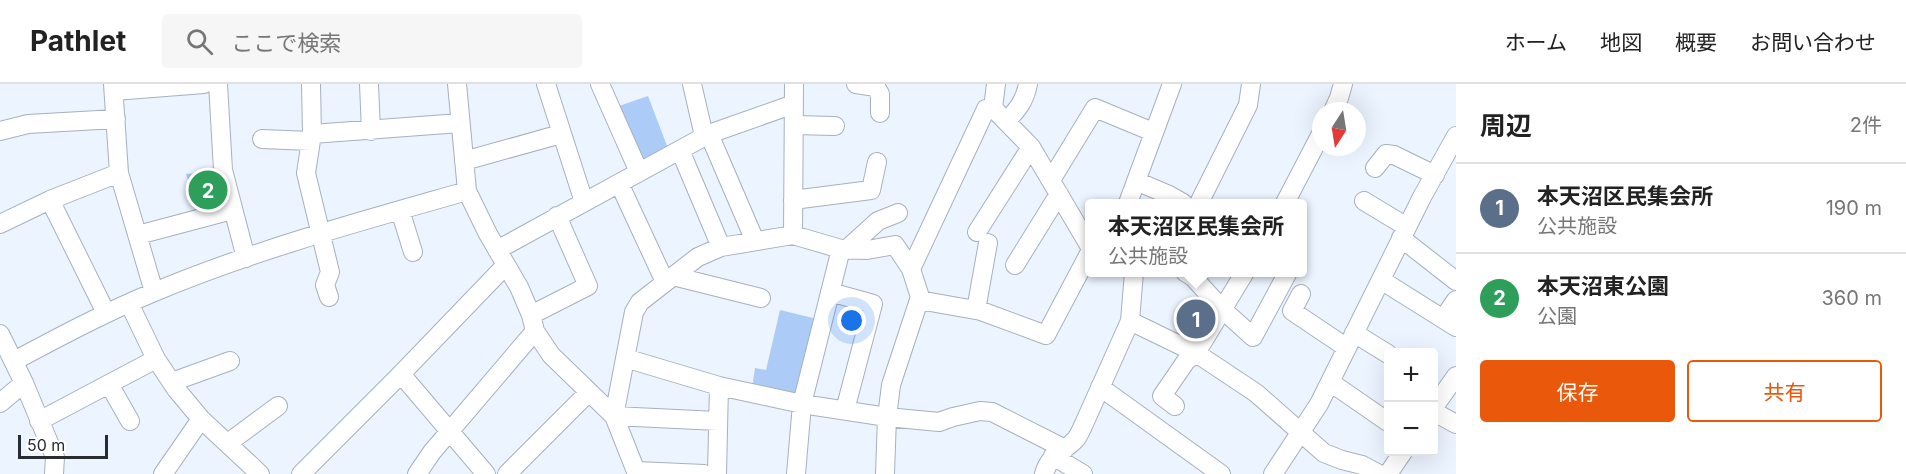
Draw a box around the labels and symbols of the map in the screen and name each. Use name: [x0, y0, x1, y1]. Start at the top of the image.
north arrow: [1312, 102, 1366, 156]
pin: 2: [188, 168, 228, 212]
pin: 1: [1176, 296, 1216, 342]
your location: [837, 306, 866, 335]
scale bar: [18, 432, 108, 460]

